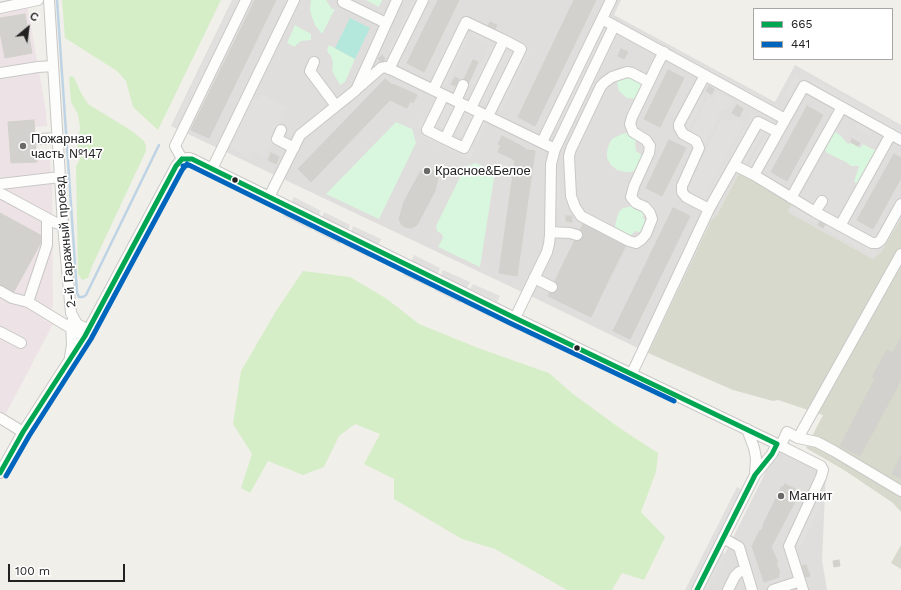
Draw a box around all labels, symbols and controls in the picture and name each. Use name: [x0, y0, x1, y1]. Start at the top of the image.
north arrow: [8, 8, 48, 48]
legend: [753, 8, 893, 60]
text: С: [27, 9, 41, 25]
text: 665: [791, 17, 813, 31]
text: 441: [791, 37, 810, 51]
place label: Пожарная часть №147: [31, 131, 103, 162]
marker: Пожарная часть №147: [18, 141, 28, 151]
place label: Красное&Белое: [435, 163, 531, 179]
marker: Красное&Белое: [422, 166, 432, 176]
street label: 2-й Гаражный проезд: [52, 175, 80, 309]
unlabelled marker: [230, 175, 240, 185]
unlabelled marker: [572, 343, 582, 353]
place label: Магнит: [789, 488, 832, 504]
marker: Магнит: [776, 491, 786, 501]
scale bar: [10, 556, 127, 582]
text: 100 m: [15, 564, 50, 578]

